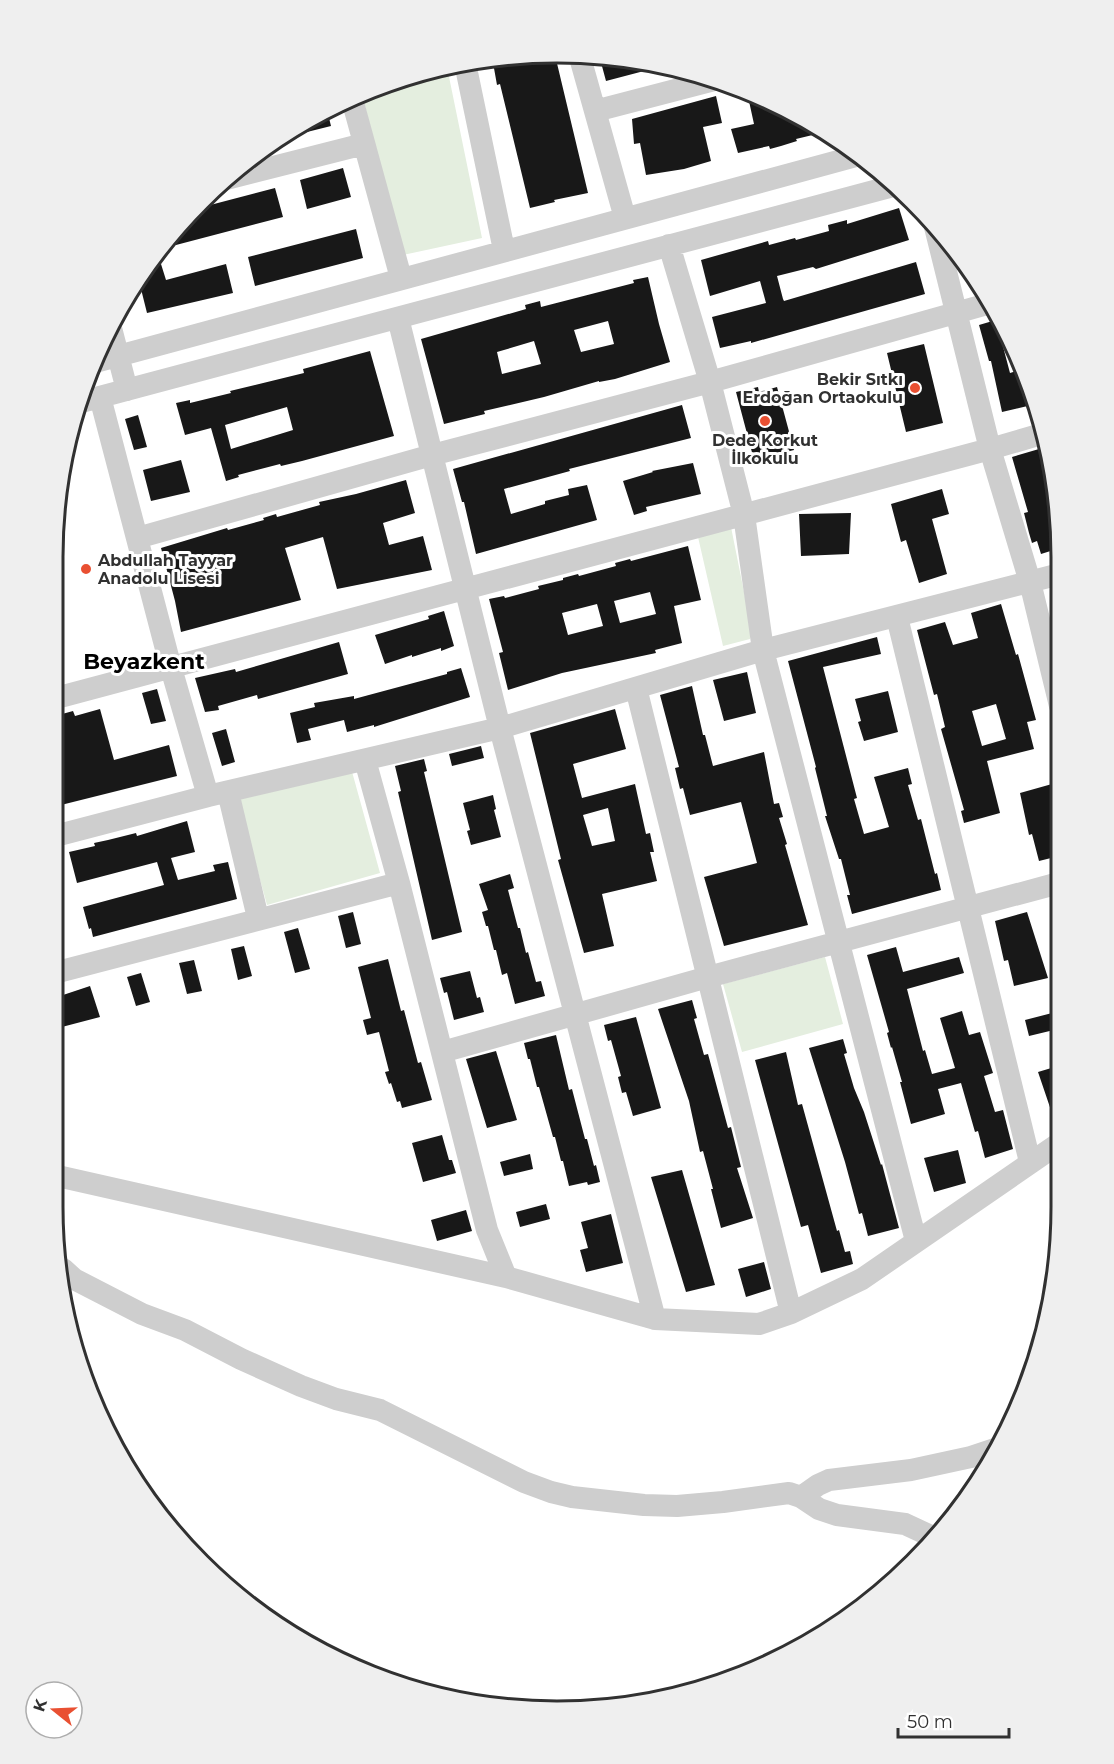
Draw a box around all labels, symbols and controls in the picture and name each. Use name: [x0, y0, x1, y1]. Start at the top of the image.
place label: Bekir Sıtkı Erdoğan Ortaokulu: [743, 370, 903, 407]
marker: Bekir Sıtkı Erdoğan Ortaokulu: [908, 381, 922, 395]
marker: Dede Korkut İlkokulu: [758, 414, 772, 428]
place label: Dede Korkut İlkokulu: [712, 431, 818, 468]
place label: Abdullah Tayyar Anadolu Lisesi: [97, 551, 233, 588]
marker: Abdullah Tayyar Anadolu Lisesi: [79, 562, 93, 576]
district label: Beyazkent: [83, 648, 205, 675]
north arrow: [24, 1680, 84, 1740]
text: K: [29, 1696, 51, 1714]
scale bar: [898, 1701, 1009, 1739]
text: 50 m: [907, 1711, 953, 1733]

